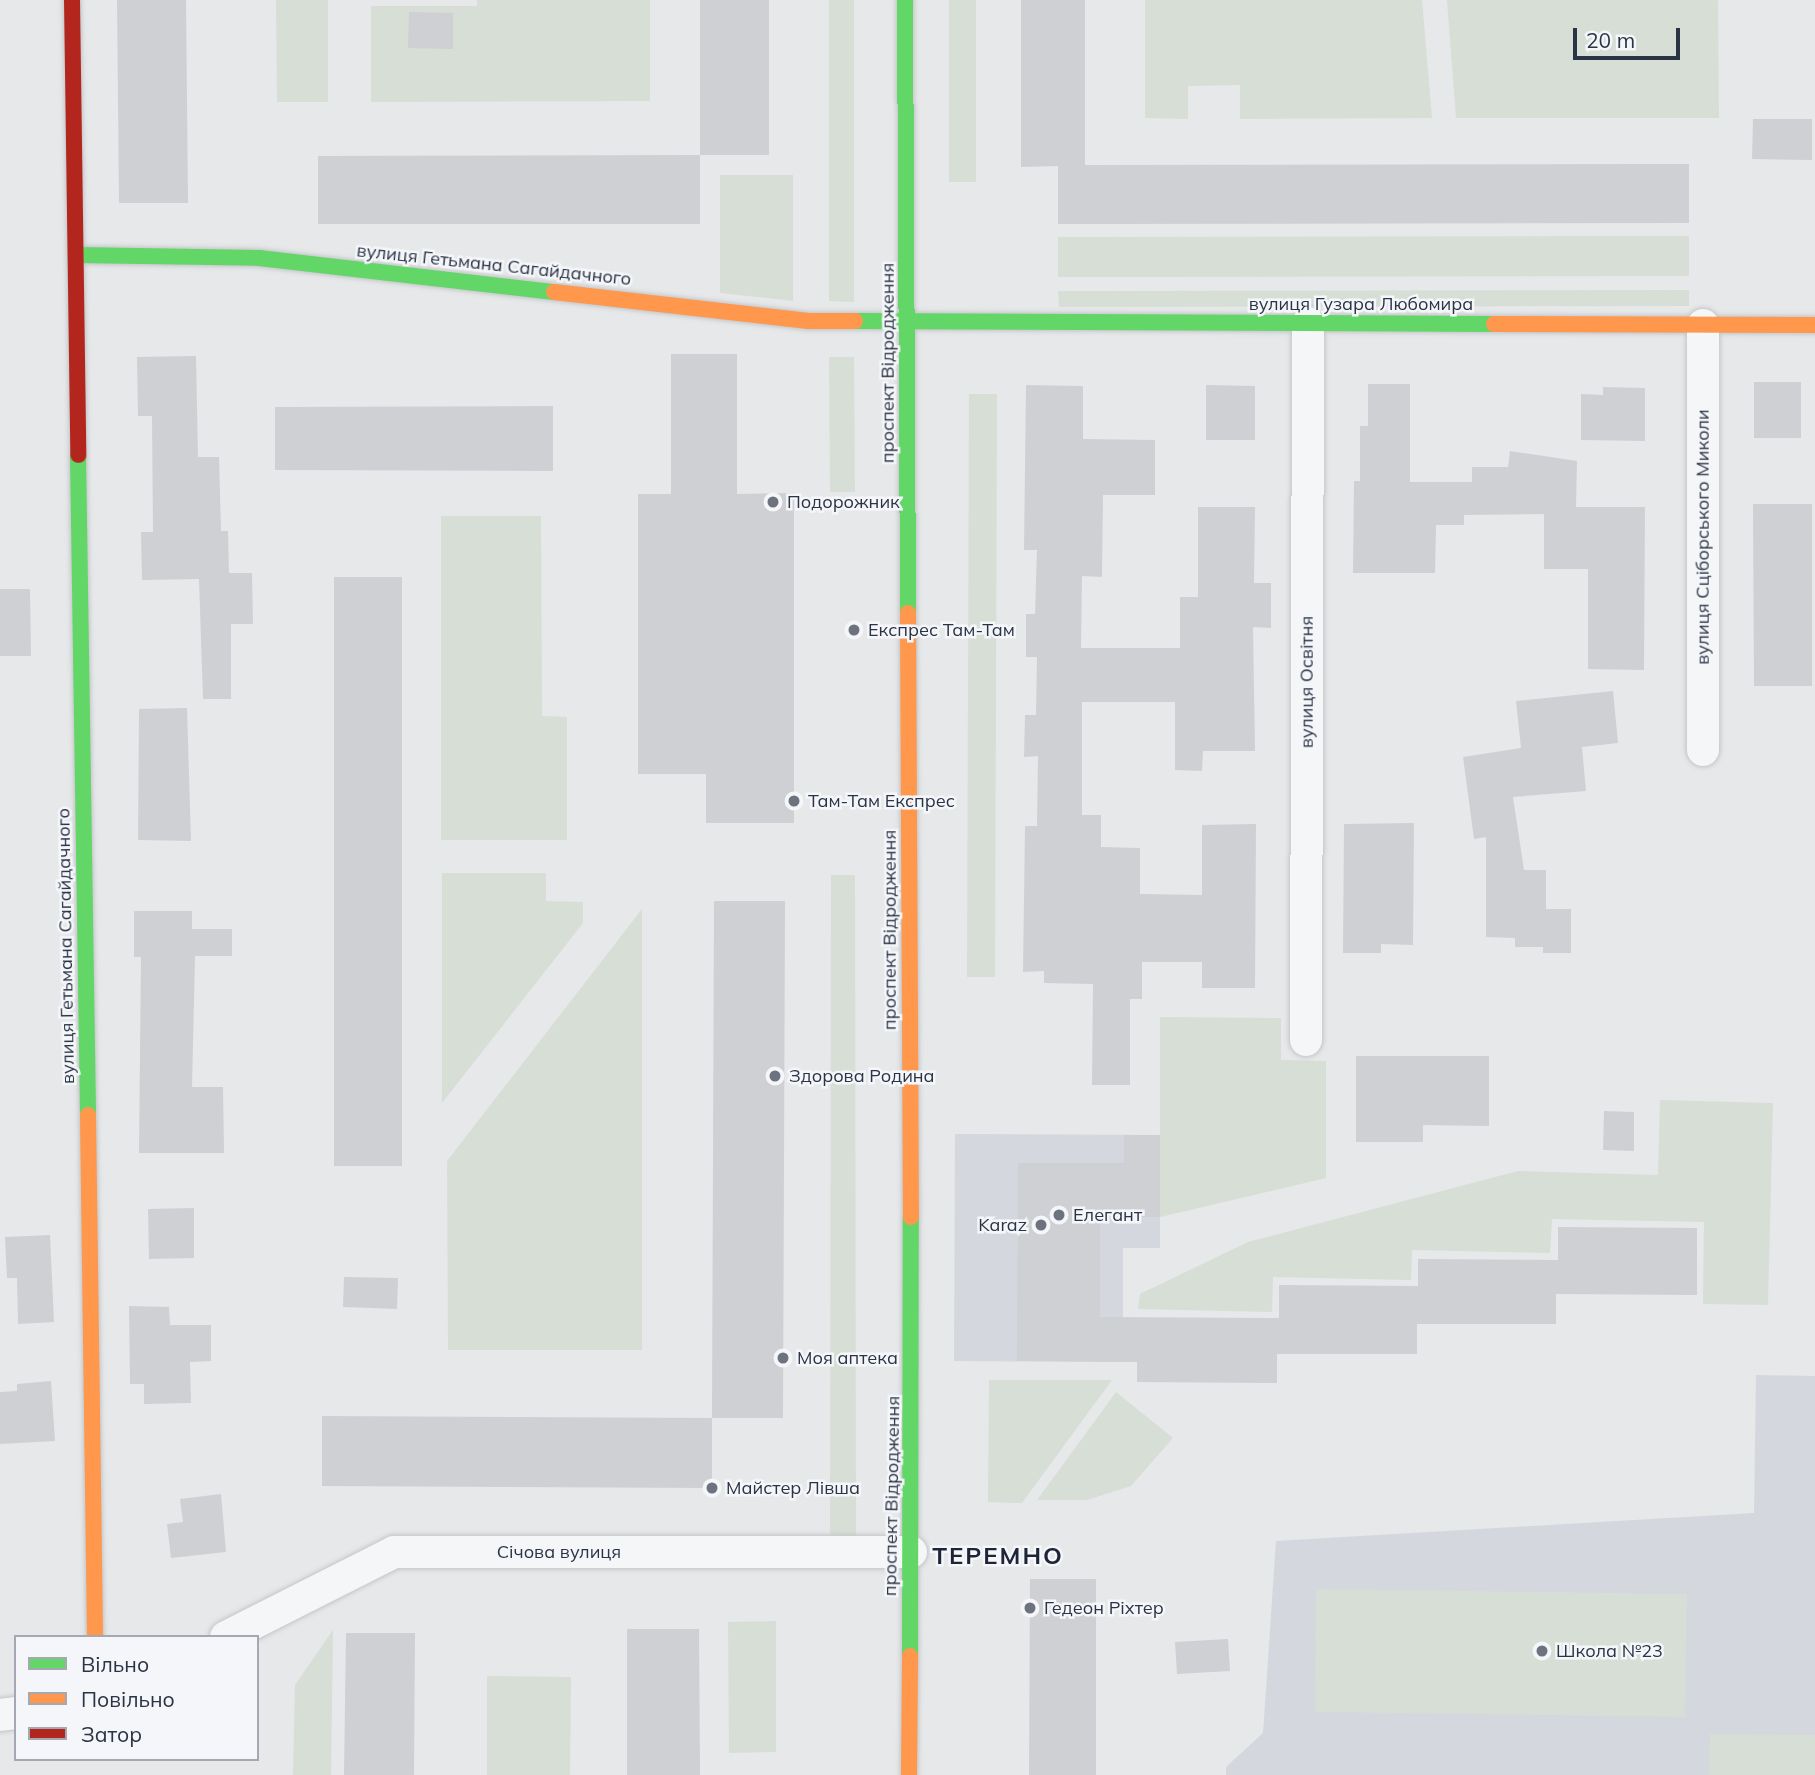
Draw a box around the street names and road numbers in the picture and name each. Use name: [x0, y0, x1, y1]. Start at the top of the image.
street label: вулиця Гетьмана Сагайдачного: [356, 240, 632, 290]
street label: проспект Відродження: [877, 263, 899, 463]
street label: вулиця Гузара Любомира: [1249, 293, 1473, 315]
street label: вулиця Сціборського Миколи: [1692, 409, 1714, 665]
street label: вулиця Освітня: [1296, 616, 1318, 748]
street label: вулиця Гетьмана Сагайдачного: [53, 808, 79, 1084]
street label: проспект Відродження: [879, 830, 901, 1030]
street label: проспект Відродження: [879, 1396, 905, 1596]
street label: Січова вулиця: [497, 1541, 621, 1563]

